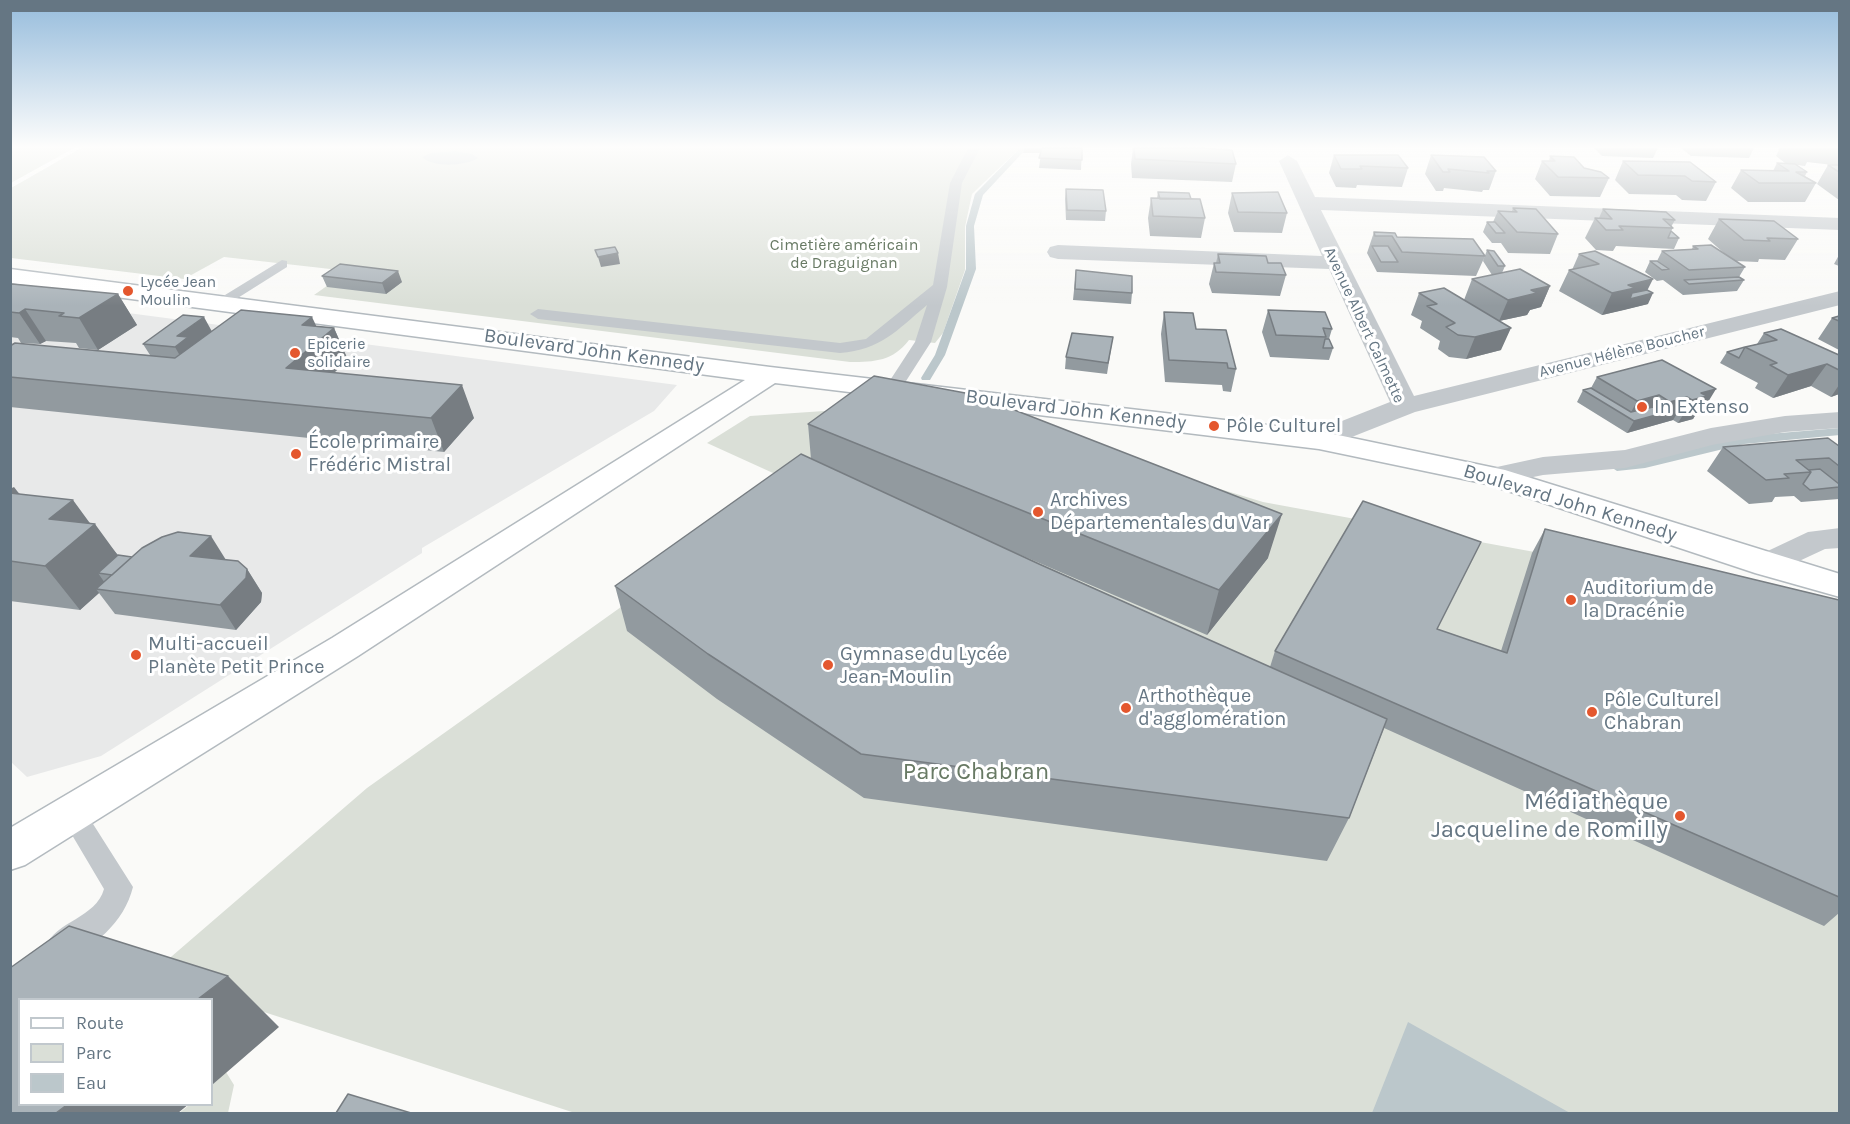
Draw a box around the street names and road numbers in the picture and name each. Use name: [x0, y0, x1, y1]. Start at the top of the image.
street label: Avenue Albert Calmette: [1319, 244, 1409, 406]
street label: Avenue Hélène Boucher: [1537, 322, 1707, 382]
street label: Boulevard John Kennedy: [482, 324, 706, 378]
street label: Boulevard John Kennedy: [964, 385, 1188, 435]
street label: Boulevard John Kennedy: [1460, 459, 1680, 547]

